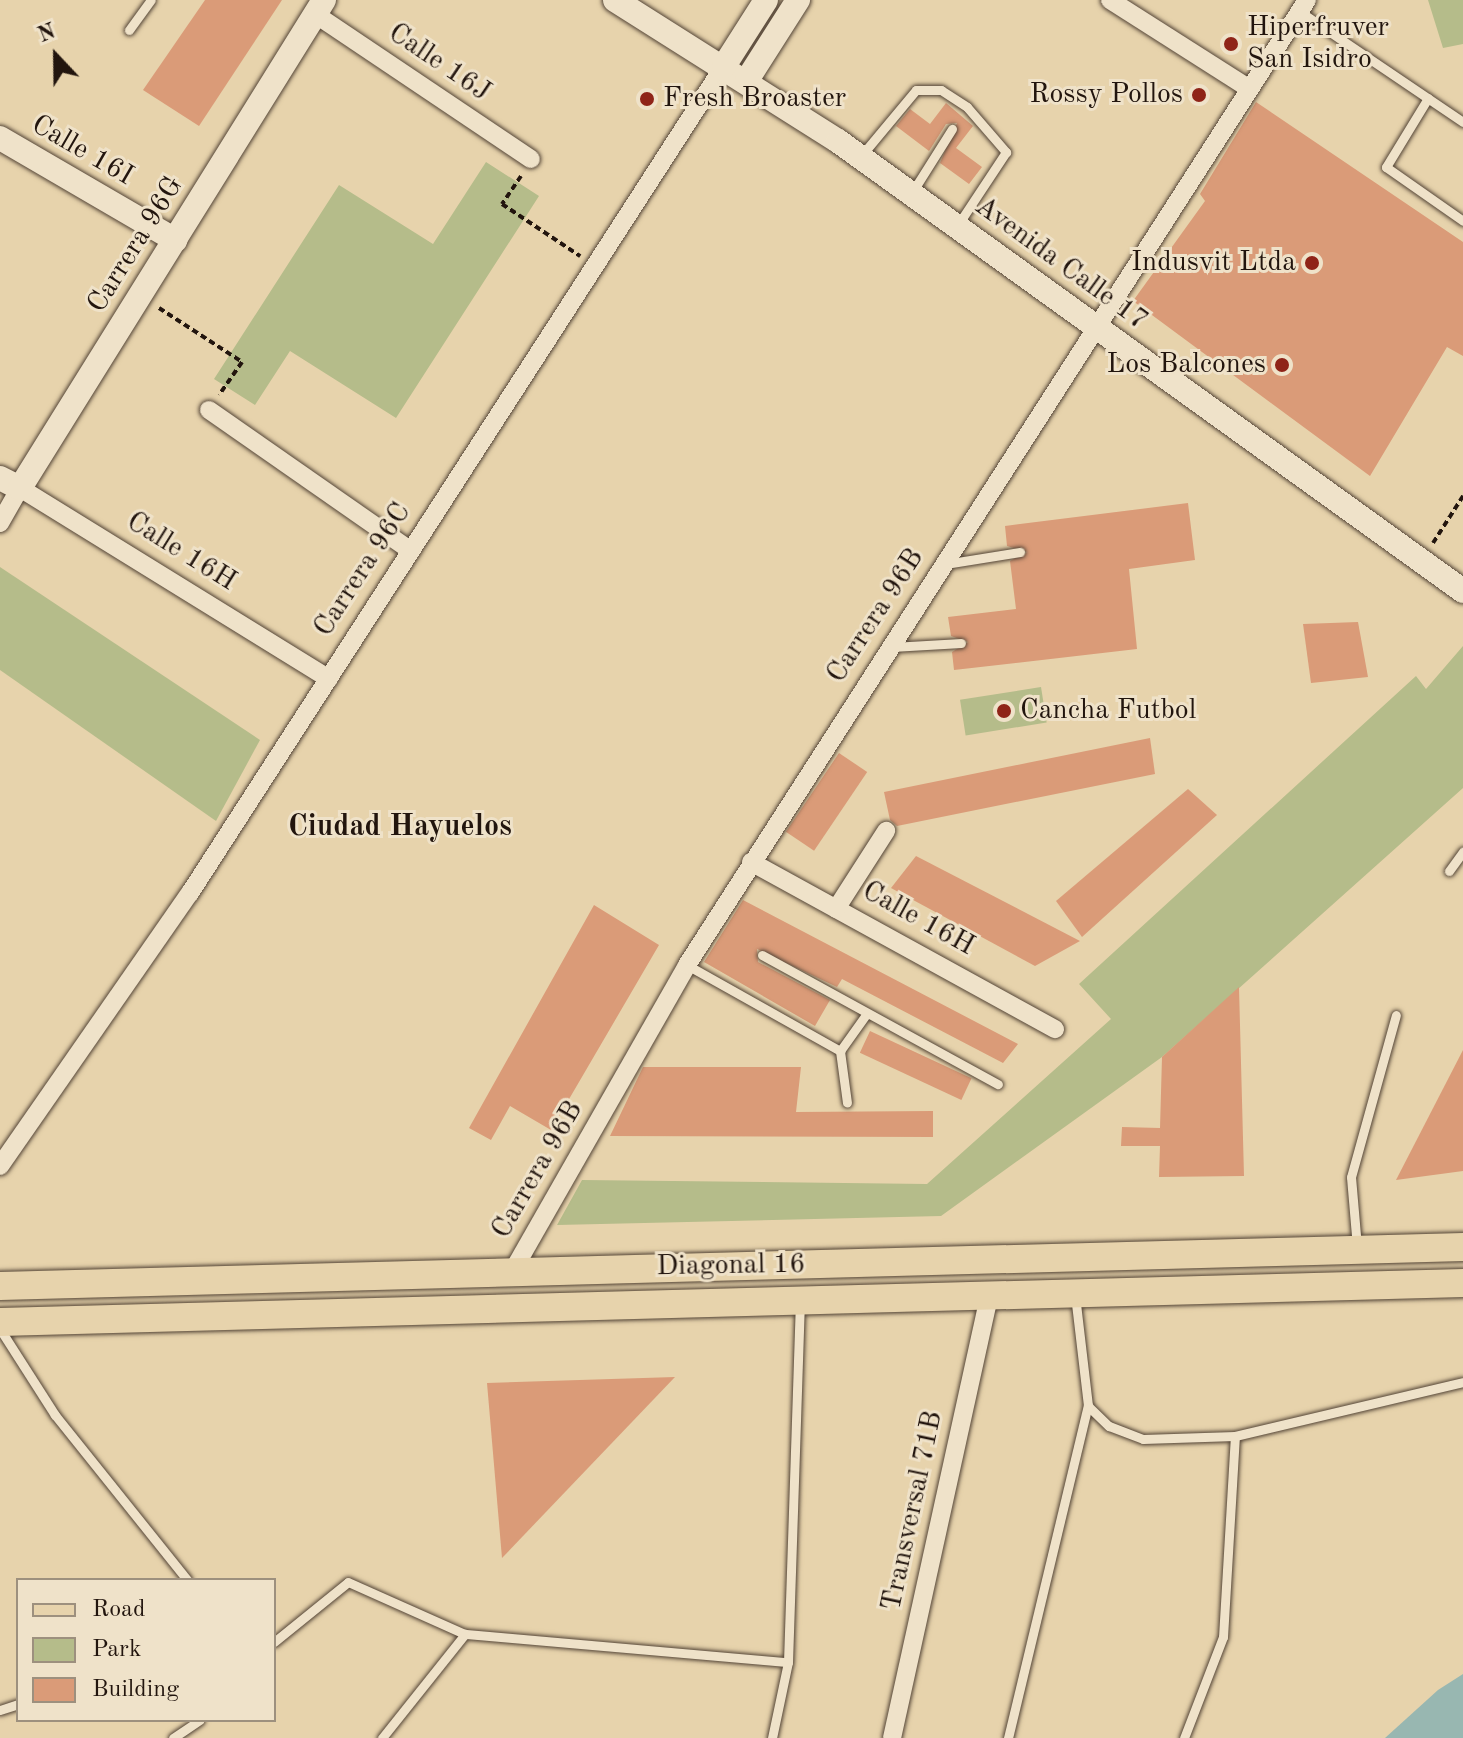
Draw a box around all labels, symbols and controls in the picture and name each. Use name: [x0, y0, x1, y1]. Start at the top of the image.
place label: Hiperfruver San Isidro: [1247, 11, 1389, 77]
north arrow: [16, 16, 96, 96]
street label: Calle 16J: [382, 17, 496, 109]
text: N: [35, 20, 59, 47]
marker: Hiperfruver San Isidro: [1222, 35, 1240, 53]
place label: Rossy Pollos: [1029, 78, 1183, 112]
place label: Fresh Broaster: [663, 82, 846, 116]
marker: Rossy Pollos: [1190, 86, 1208, 104]
marker: Fresh Broaster: [638, 90, 656, 108]
street label: Calle 16I: [25, 108, 139, 194]
street label: Carrera 96G: [81, 171, 191, 319]
street label: Avenida Calle 17: [968, 190, 1154, 338]
place label: Indusvit Ltda: [1131, 246, 1296, 280]
marker: Indusvit Ltda: [1303, 254, 1321, 272]
place label: Los Balcones: [1106, 348, 1266, 382]
marker: Los Balcones: [1273, 356, 1291, 374]
street label: Carrera 96C: [307, 497, 419, 643]
street label: Calle 16H: [120, 505, 242, 599]
street label: Carrera 96B: [820, 543, 932, 689]
place label: Cancha Futbol: [1020, 694, 1196, 728]
marker: Cancha Futbol: [995, 702, 1013, 720]
district label: Ciudad Hayuelos: [288, 809, 512, 845]
street label: Calle 16H: [856, 874, 980, 964]
street label: Carrera 96B: [485, 1095, 591, 1245]
street label: Diagonal 16: [656, 1248, 806, 1284]
street label: Transversal 71B: [875, 1408, 951, 1614]
legend: [16, 1578, 276, 1722]
text: Road: [92, 1598, 145, 1622]
text: Park: [92, 1638, 141, 1662]
text: Building: [92, 1678, 179, 1702]

